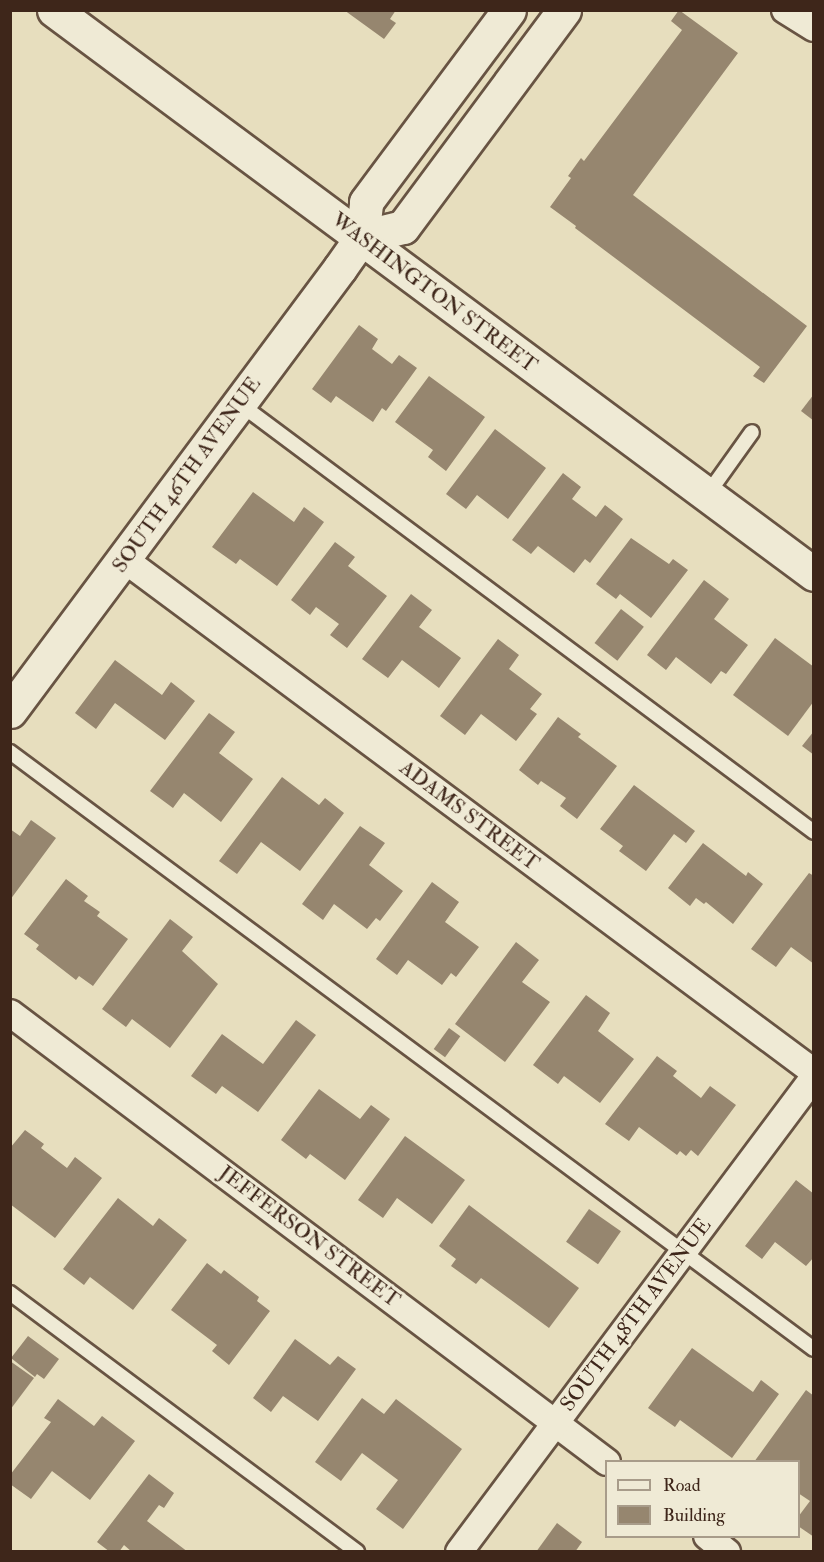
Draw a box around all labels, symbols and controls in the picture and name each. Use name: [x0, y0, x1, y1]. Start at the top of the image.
street label: WASHINGTON STREET: [326, 207, 542, 379]
street label: SOUTH 46TH AVENUE: [107, 372, 267, 578]
street label: ADAMS STREET: [394, 755, 544, 877]
street label: JEFFERSON STREET: [214, 1161, 404, 1313]
street label: SOUTH 48TH AVENUE: [555, 1213, 717, 1417]
legend: [605, 1460, 800, 1538]
text: Road: [663, 1474, 701, 1497]
text: Building: [663, 1504, 725, 1527]

